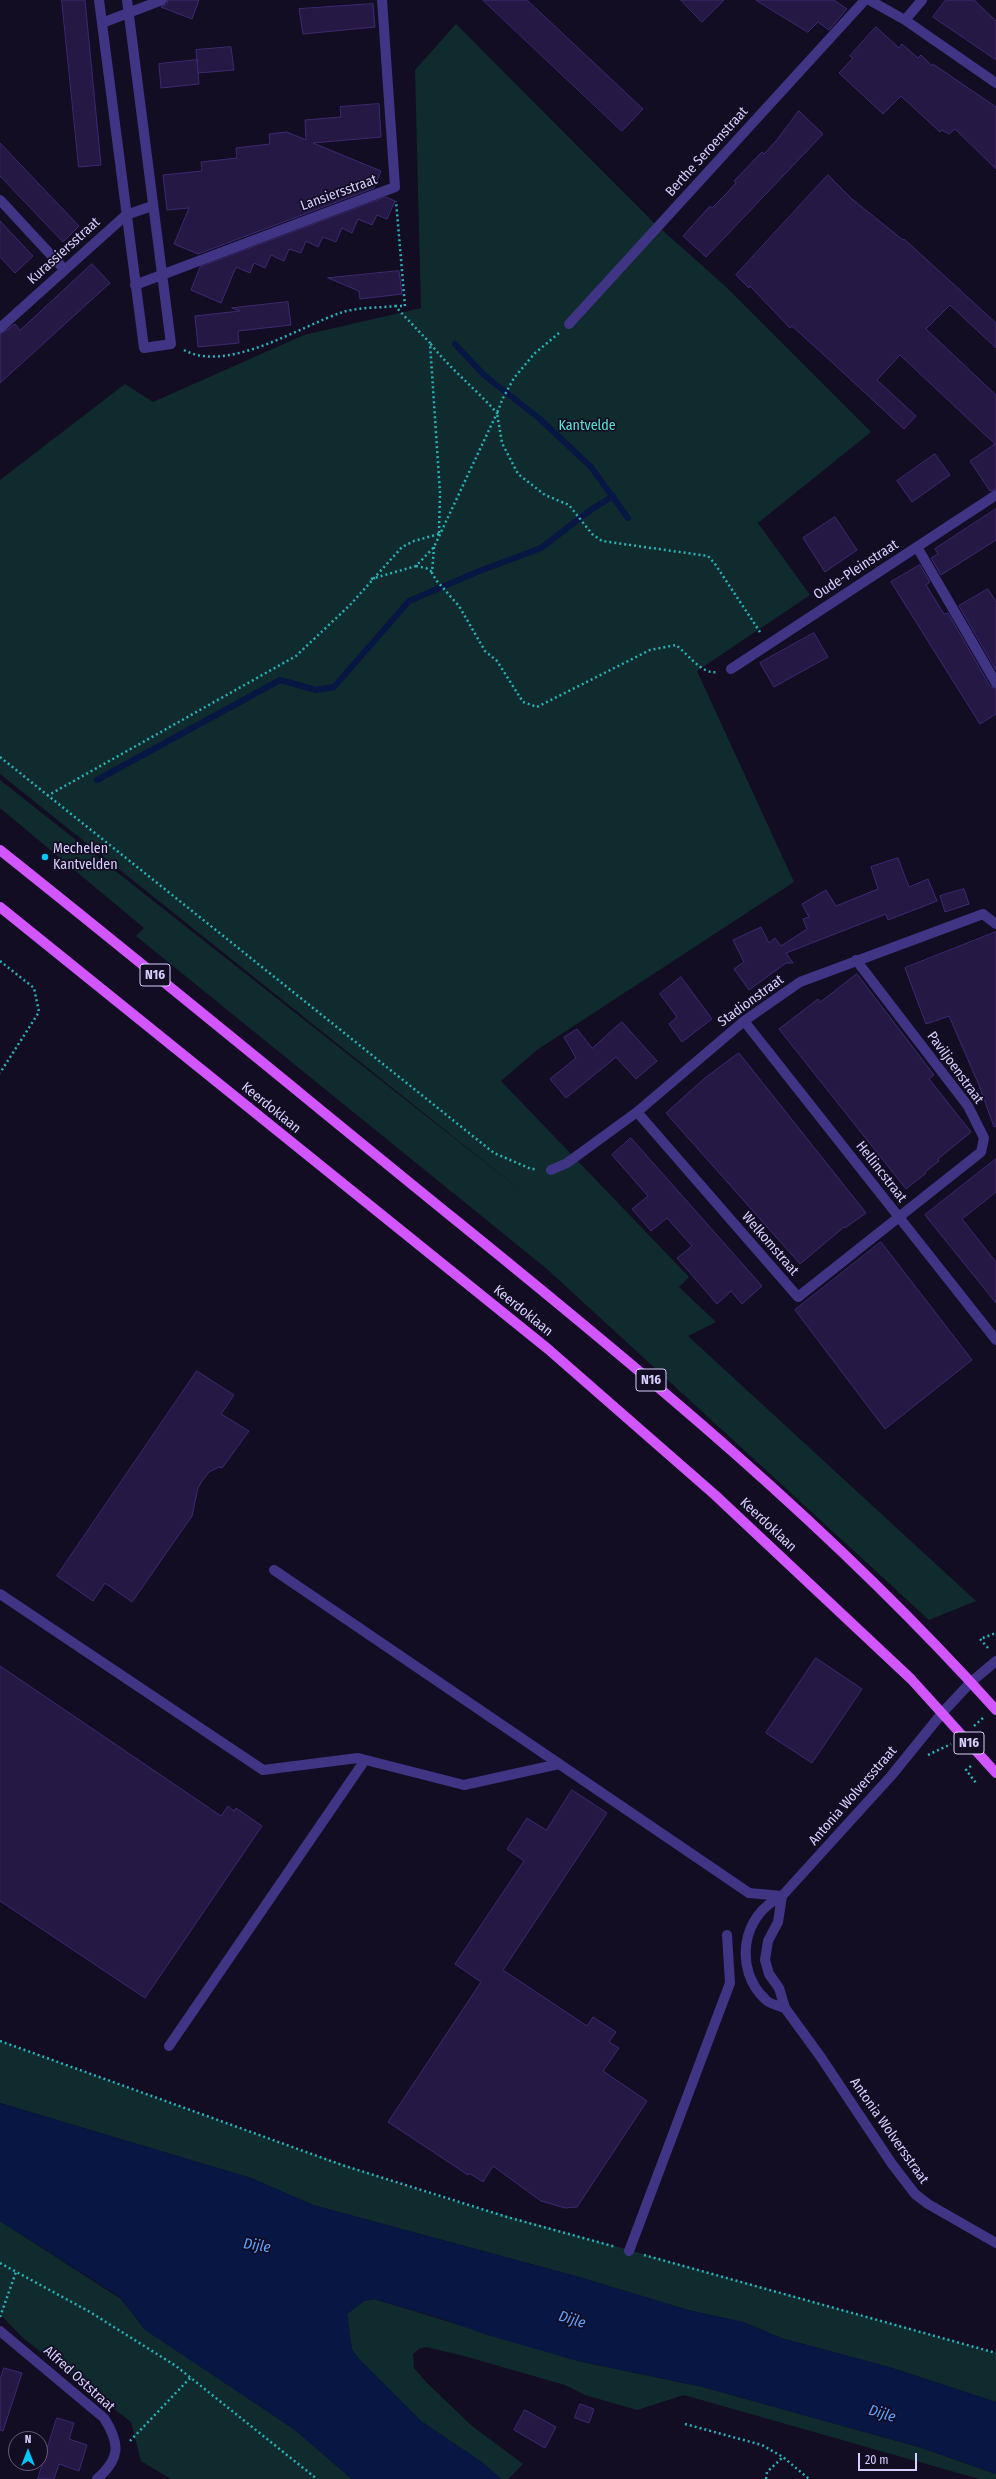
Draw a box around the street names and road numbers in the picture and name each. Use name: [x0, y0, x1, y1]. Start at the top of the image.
street label: Berthe Seroenstraat: [662, 104, 752, 200]
street label: Lansiersstraat: [298, 171, 380, 215]
street label: Kurassiersstraat: [24, 214, 104, 288]
street label: Oude-Pleinstraat: [811, 536, 901, 604]
road number: N16: [140, 964, 170, 986]
street label: Stadionstraat: [715, 971, 787, 1031]
street label: Paviljoenstraat: [923, 1029, 987, 1107]
street label: Keerdoklaan: [238, 1079, 304, 1137]
street label: Hellincstraat: [852, 1138, 910, 1206]
street label: Welkomstraat: [738, 1209, 802, 1279]
street label: Keerdoklaan: [490, 1282, 556, 1340]
road number: N16: [636, 1369, 666, 1391]
street label: Keerdoklaan: [736, 1494, 800, 1556]
road number: N16: [954, 1732, 984, 1754]
street label: Antonia Wolversstraat: [805, 1743, 901, 1849]
street label: Antonia Wolversstraat: [846, 2075, 932, 2187]
street label: Alfred Oststraat: [40, 2343, 118, 2415]

